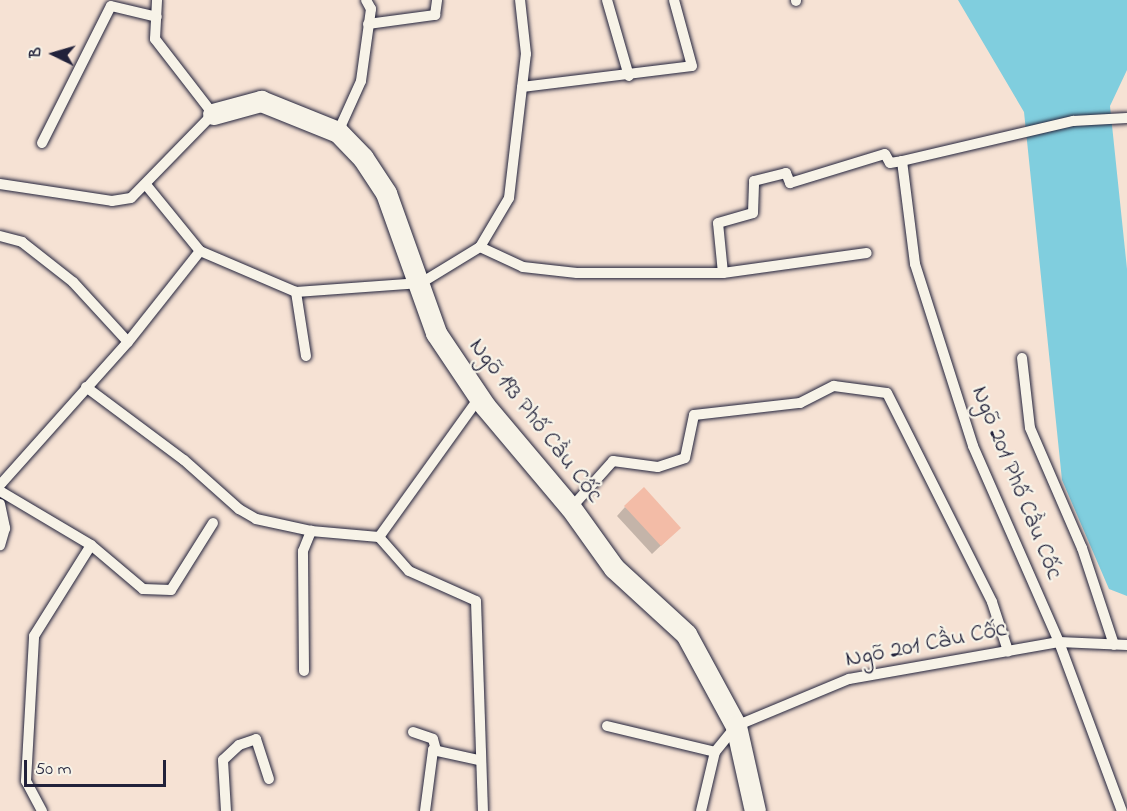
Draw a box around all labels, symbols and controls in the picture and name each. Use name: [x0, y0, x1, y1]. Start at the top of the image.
north arrow: [24, 24, 84, 84]
text: B: [24, 46, 48, 59]
street label: Ngõ 193 Phố Cầu Cốc: [462, 333, 608, 509]
street label: Ngõ 201 Phố Cầu Cốc: [964, 382, 1068, 584]
street label: Ngõ 201 Cầu Cốc: [843, 615, 1009, 675]
scale bar: [27, 748, 170, 786]
text: 50 m: [35, 757, 72, 783]

